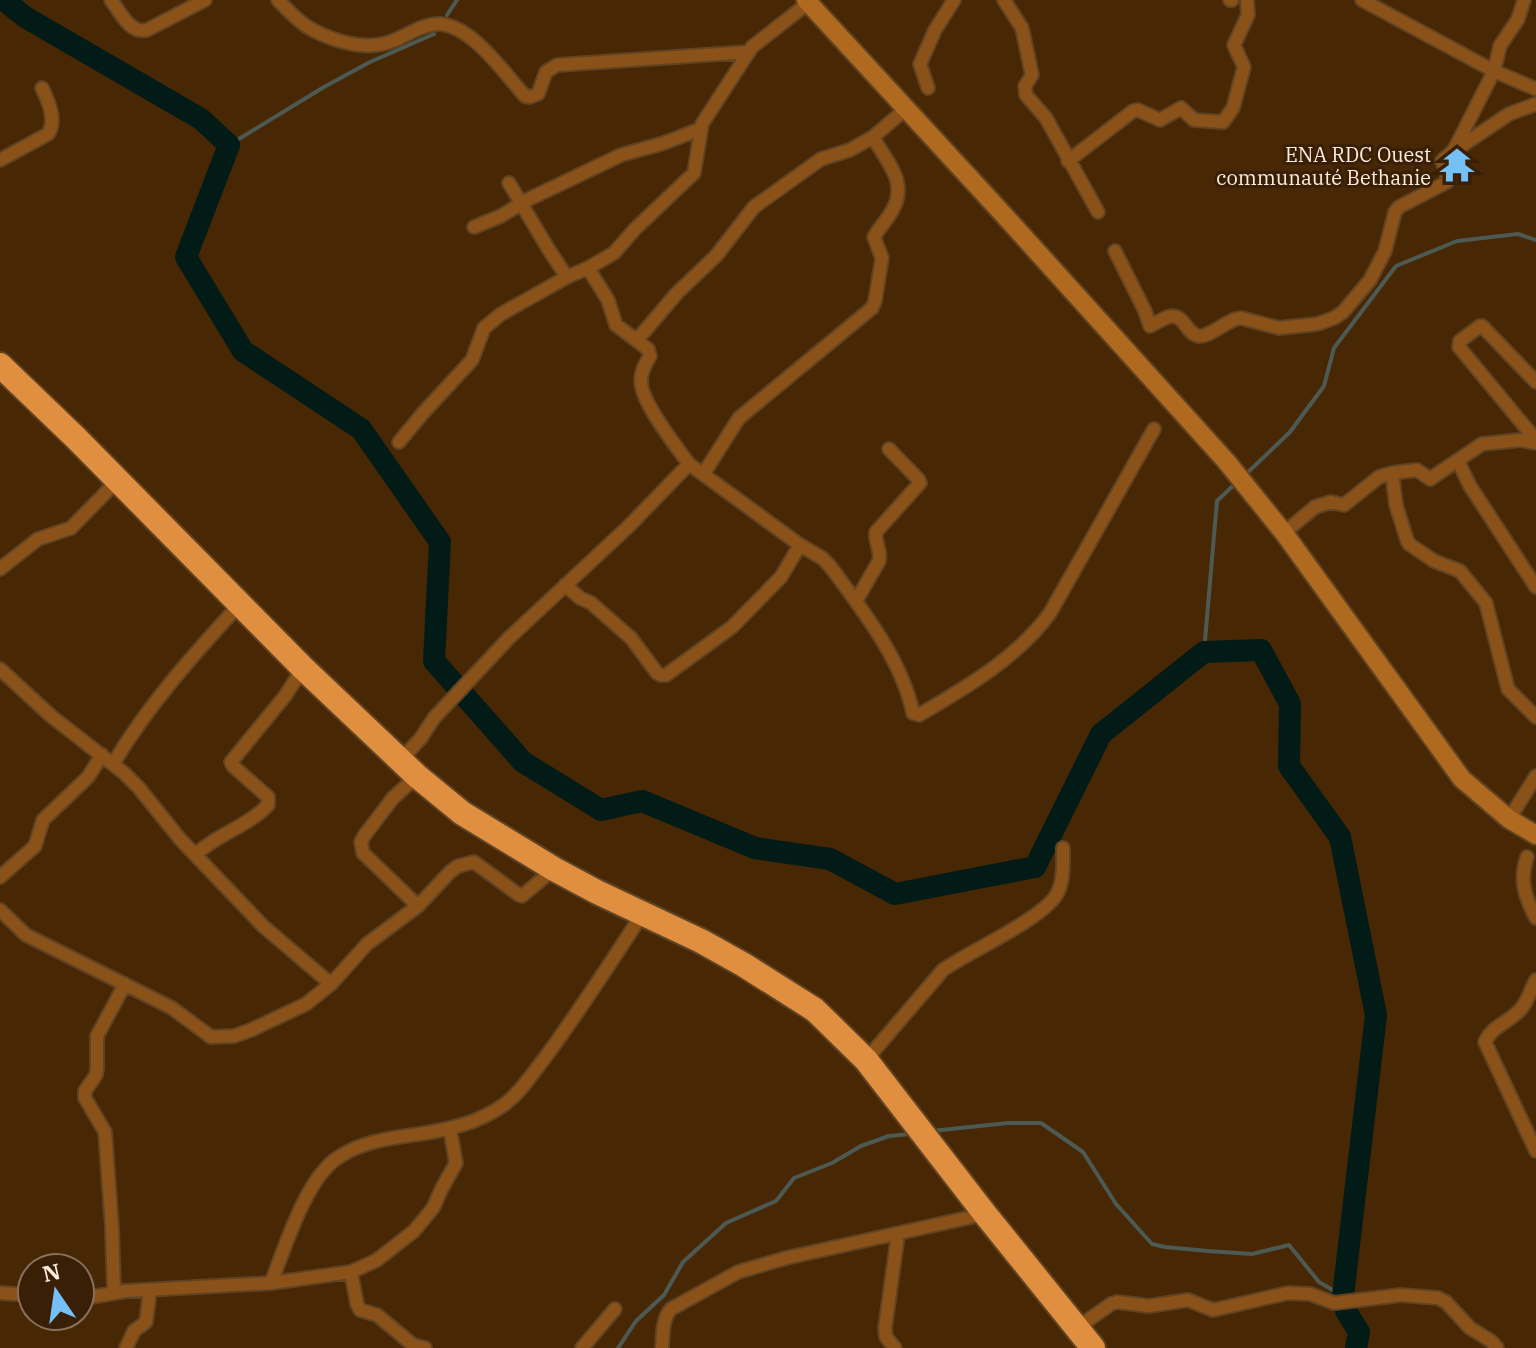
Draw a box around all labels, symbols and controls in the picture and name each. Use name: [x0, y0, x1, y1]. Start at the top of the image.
place label: ENA RDC Ouest communauté Bethanie: [1216, 141, 1431, 191]
temple icon: ENA RDC Ouest communauté Bethanie: [1438, 146, 1476, 184]
north arrow: [16, 1252, 96, 1332]
text: N: [40, 1256, 63, 1288]

